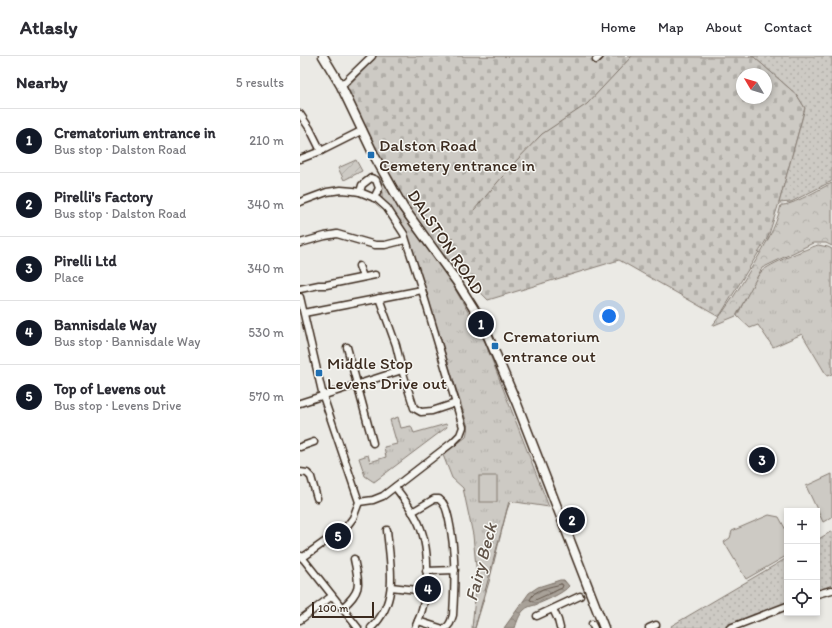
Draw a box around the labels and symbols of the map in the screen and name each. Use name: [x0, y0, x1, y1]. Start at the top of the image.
north arrow: [736, 68, 772, 104]
place label: Dalston Road Cemetery entrance in: [379, 135, 536, 175]
marker: Dalston Road Cemetery entrance in: [366, 150, 376, 160]
street label: DALSTON ROAD: [404, 186, 488, 298]
your location: [599, 306, 619, 326]
pin: 1: [468, 309, 494, 339]
place label: Crematorium entrance out: [503, 326, 600, 366]
marker: Crematorium entrance out: [490, 341, 500, 351]
place label: Middle Stop Levens Drive out: [327, 353, 447, 393]
marker: Middle Stop Levens Drive out: [314, 368, 324, 378]
pin: 3: [749, 445, 775, 475]
pin: 2: [559, 505, 585, 535]
water label: Fairy Beck: [460, 519, 502, 604]
pin: 5: [325, 521, 351, 551]
pin: 4: [415, 574, 441, 604]
scale bar: [312, 600, 374, 619]

